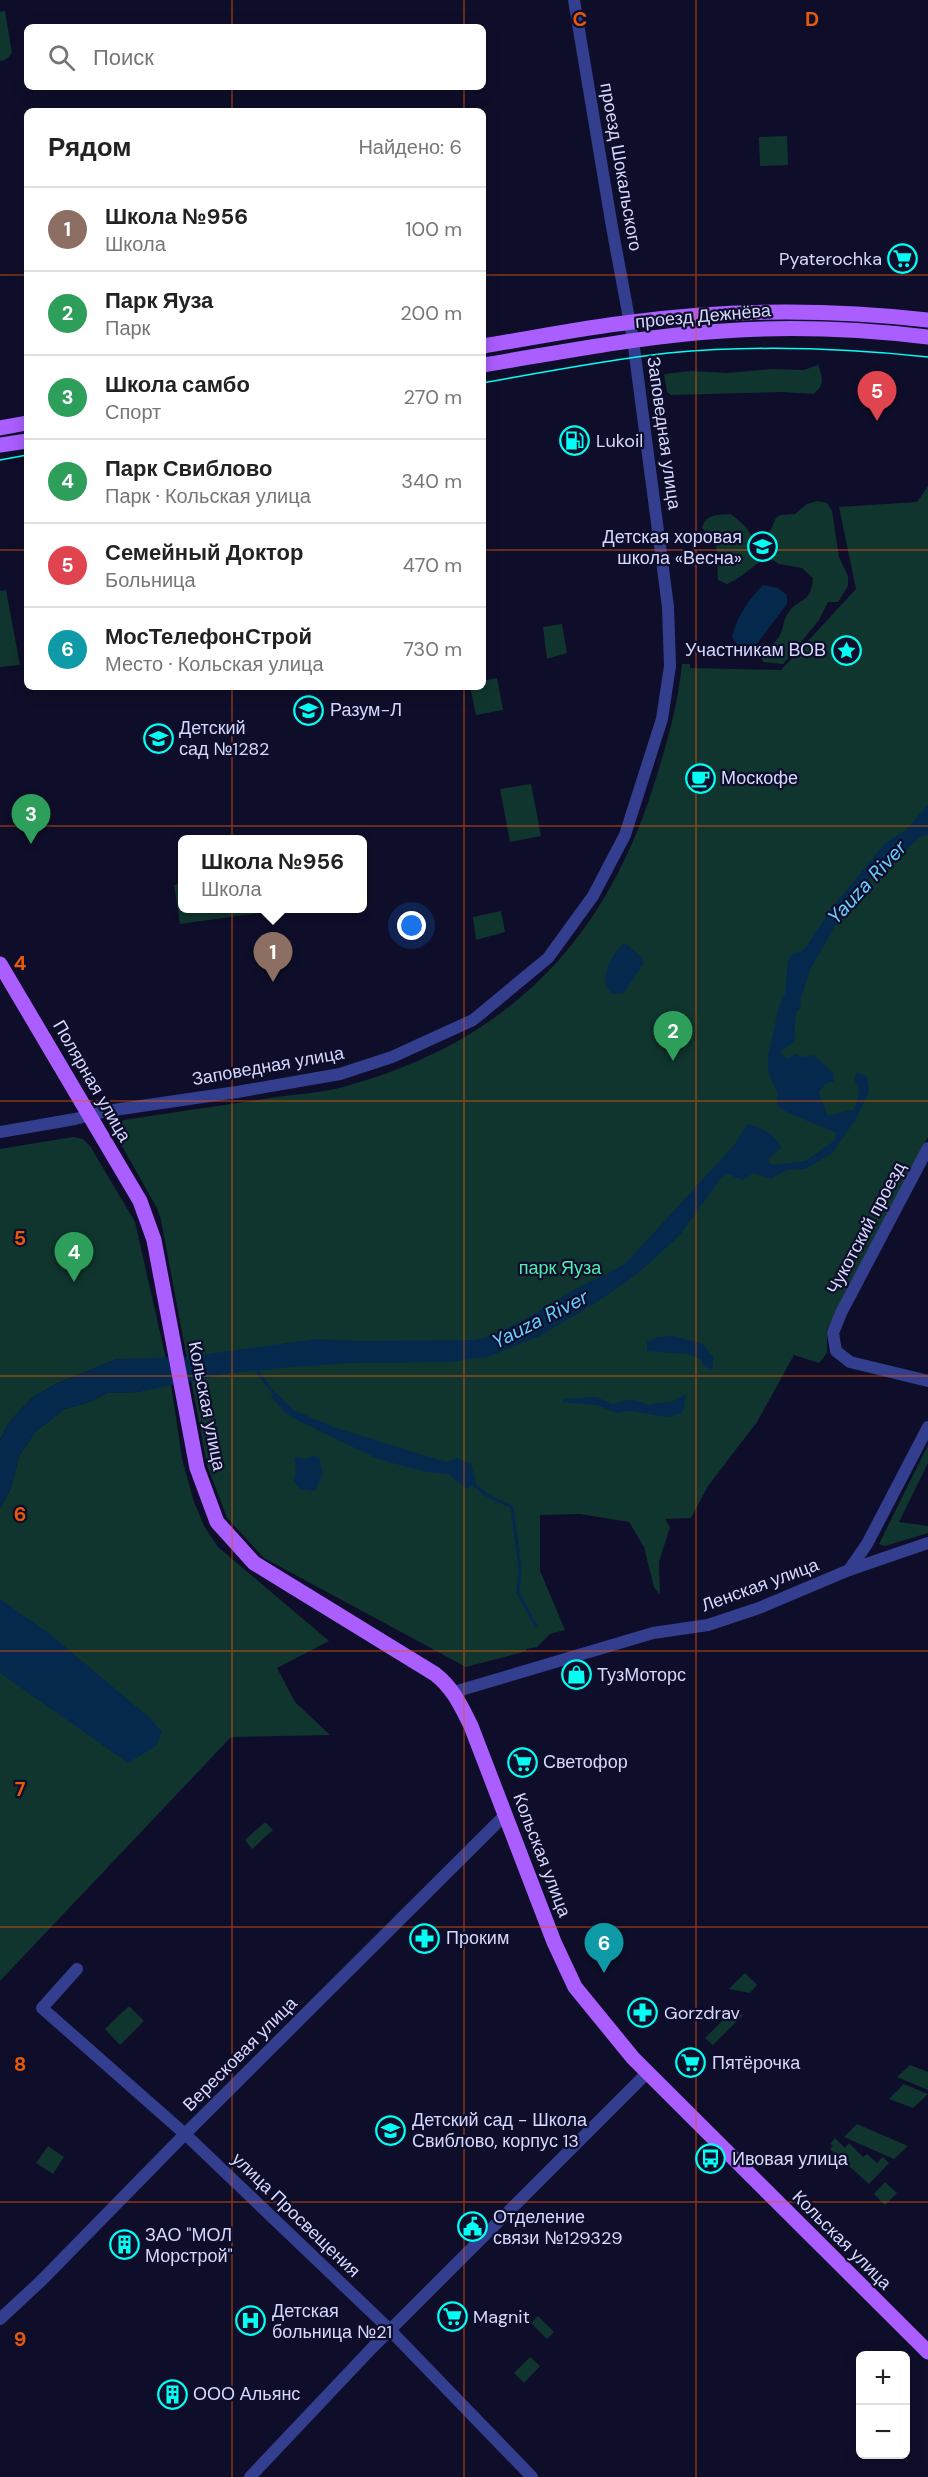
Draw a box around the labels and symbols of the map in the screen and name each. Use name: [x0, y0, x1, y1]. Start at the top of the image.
text: C: [573, 6, 587, 32]
text: D: [805, 6, 819, 32]
street label: проезд Шокальского: [594, 81, 648, 253]
supermarket icon: Pyaterochka: [887, 243, 919, 275]
place label: Pyaterochka: [779, 247, 882, 271]
street label: проезд Дежнёва: [634, 298, 773, 334]
street label: Заповедная улица: [641, 355, 687, 512]
pin: 5: [858, 372, 896, 421]
fuel station icon: Lukoil: [559, 425, 591, 457]
place label: Lukoil: [596, 429, 643, 453]
place label: Детская хоровая школа «Весна»: [603, 525, 742, 570]
school or university icon: Детская хоровая школа «Весна»: [747, 531, 779, 563]
place icon: Участникам ВОВ: [831, 634, 863, 666]
place label: Участникам ВОВ: [685, 638, 826, 662]
school or university icon: Разум-Л: [293, 694, 325, 726]
place label: Разум-Л: [330, 698, 402, 722]
place label: Детский сад №1282: [179, 716, 269, 761]
school or university icon: Детский сад №1282: [142, 722, 174, 754]
cafe icon: Москофе: [684, 762, 716, 794]
place label: Москофе: [721, 766, 798, 790]
pin: 3: [12, 794, 51, 844]
water label: Yauza River: [822, 834, 913, 929]
your location: [397, 911, 426, 940]
pin: 1: [254, 932, 292, 982]
text: 4: [14, 950, 27, 976]
pin: 2: [654, 1012, 692, 1061]
street label: Полярная улица: [47, 1016, 137, 1147]
street label: Заповедная улица: [190, 1041, 347, 1091]
street label: Чукотский проезд: [821, 1157, 911, 1298]
text: 5: [14, 1225, 26, 1251]
pin: 4: [54, 1232, 94, 1282]
park label: парк Яуза: [519, 1256, 602, 1280]
water label: Yauza River: [487, 1283, 593, 1354]
street label: Кольская улица: [183, 1339, 231, 1474]
text: 6: [14, 1501, 26, 1527]
street label: Ленская улица: [698, 1552, 823, 1617]
shop icon: ТузМоторс: [560, 1659, 592, 1691]
place label: ТузМоторс: [597, 1663, 686, 1687]
supermarket icon: Светофор: [506, 1746, 538, 1778]
place label: Светофор: [543, 1750, 628, 1774]
text: 7: [15, 1776, 26, 1802]
street label: Кольская улица: [507, 1789, 577, 1922]
pharmacy icon: Проким: [409, 1922, 441, 1954]
pin: 6: [584, 1924, 624, 1973]
place label: Проким: [446, 1926, 509, 1950]
street label: Вересковая улица: [178, 1991, 303, 2116]
pharmacy icon: Gorzdrav: [627, 1997, 659, 2029]
place label: Gorzdrav: [664, 2001, 741, 2025]
supermarket icon: Пятёрочка: [675, 2047, 707, 2079]
text: 8: [14, 2051, 26, 2077]
place label: Пятёрочка: [712, 2051, 801, 2075]
place label: Детский сад - Школа Свиблово, корпус 13: [412, 2108, 588, 2153]
school or university icon: Детский сад - Школа Свиблово, корпус 13: [375, 2114, 407, 2146]
bus stop icon: Ивовая улица: [695, 2143, 727, 2175]
street label: улица Просвещения: [227, 2147, 365, 2283]
place label: Ивовая улица: [732, 2147, 849, 2171]
street label: Кольская улица: [787, 2185, 898, 2296]
place label: Отделение связи №129329: [493, 2205, 622, 2250]
public building icon: Отделение связи №129329: [456, 2211, 488, 2243]
place label: ЗАО "МОЛ Морстрой": [145, 2223, 233, 2268]
building icon: ЗАО "МОЛ Морстрой": [108, 2229, 140, 2261]
place label: Детская больница №21: [272, 2299, 392, 2344]
supermarket icon: Magnit: [436, 2301, 468, 2333]
hospital icon: Детская больница №21: [235, 2305, 267, 2337]
place label: Magnit: [473, 2305, 530, 2329]
text: 9: [14, 2326, 26, 2352]
building icon: ООО Альянс: [156, 2378, 188, 2410]
place label: ООО Альянс: [193, 2382, 300, 2406]

